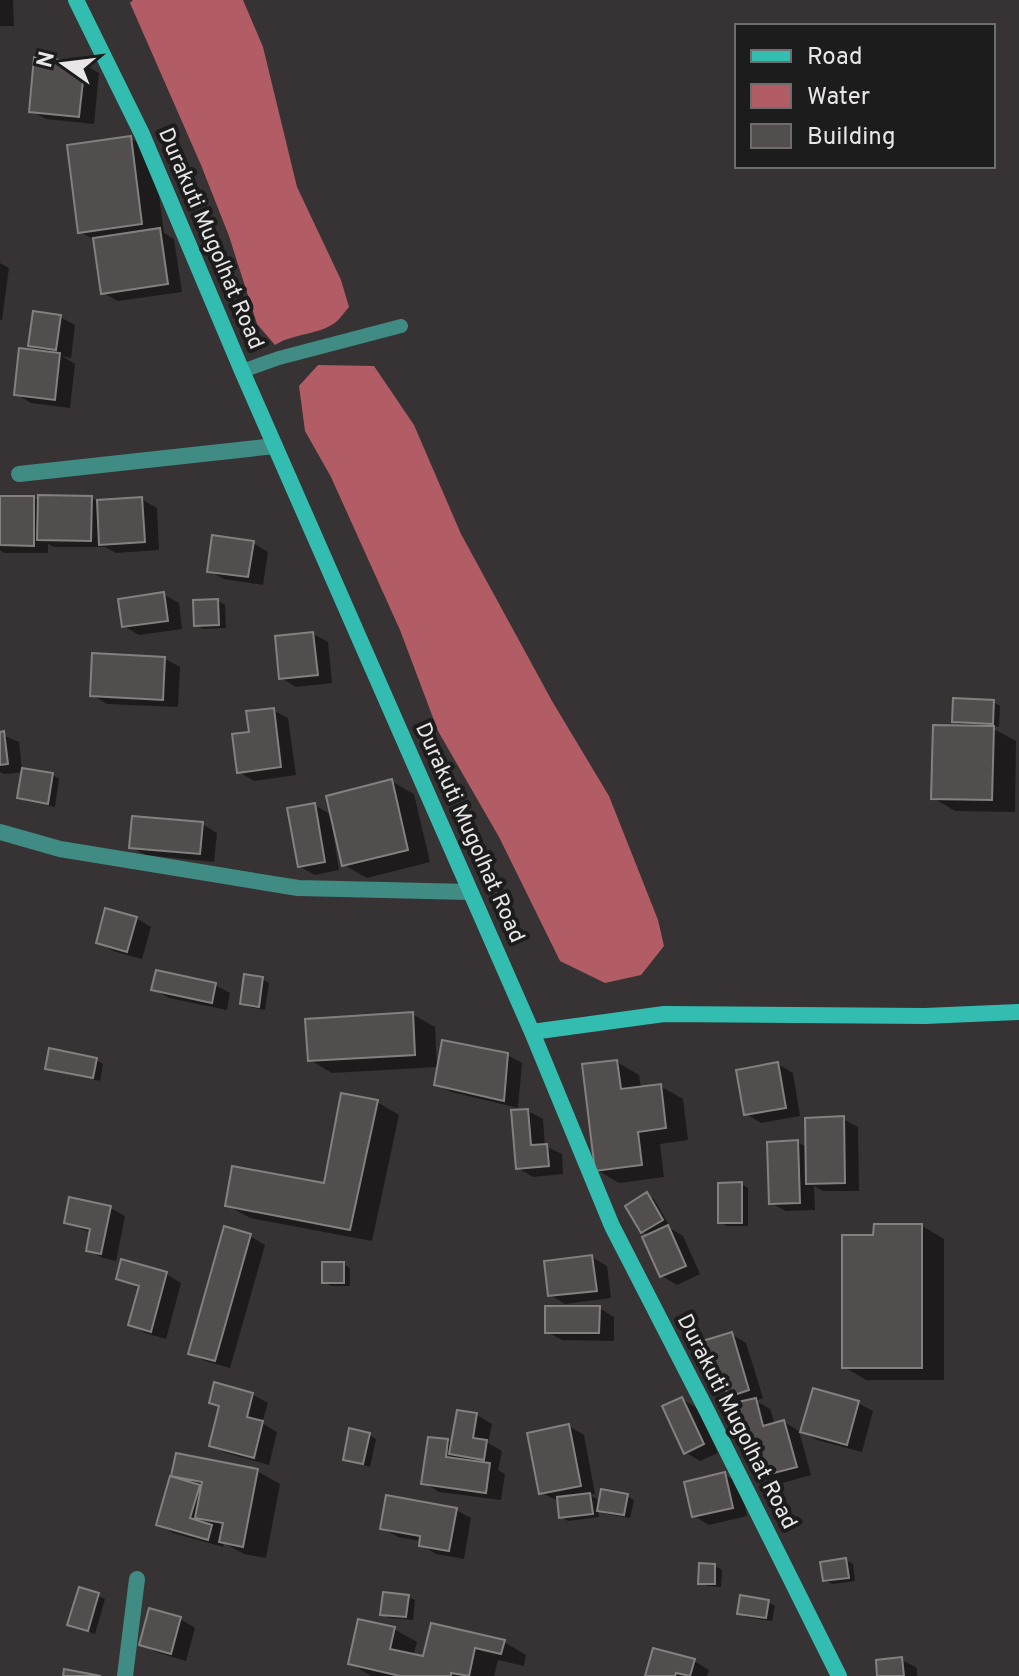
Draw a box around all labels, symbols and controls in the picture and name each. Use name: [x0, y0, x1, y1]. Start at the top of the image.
north arrow: [24, 24, 104, 104]
legend: [735, 24, 995, 168]
text: Road: [807, 43, 863, 73]
text: N: [32, 49, 62, 71]
text: Water: [807, 83, 870, 113]
text: Building: [807, 123, 896, 153]
street label: Durakuti Mugolhat Road: [151, 124, 269, 354]
street label: Durakuti Mugolhat Road: [408, 719, 530, 947]
street label: Durakuti Mugolhat Road: [670, 1310, 802, 1534]

